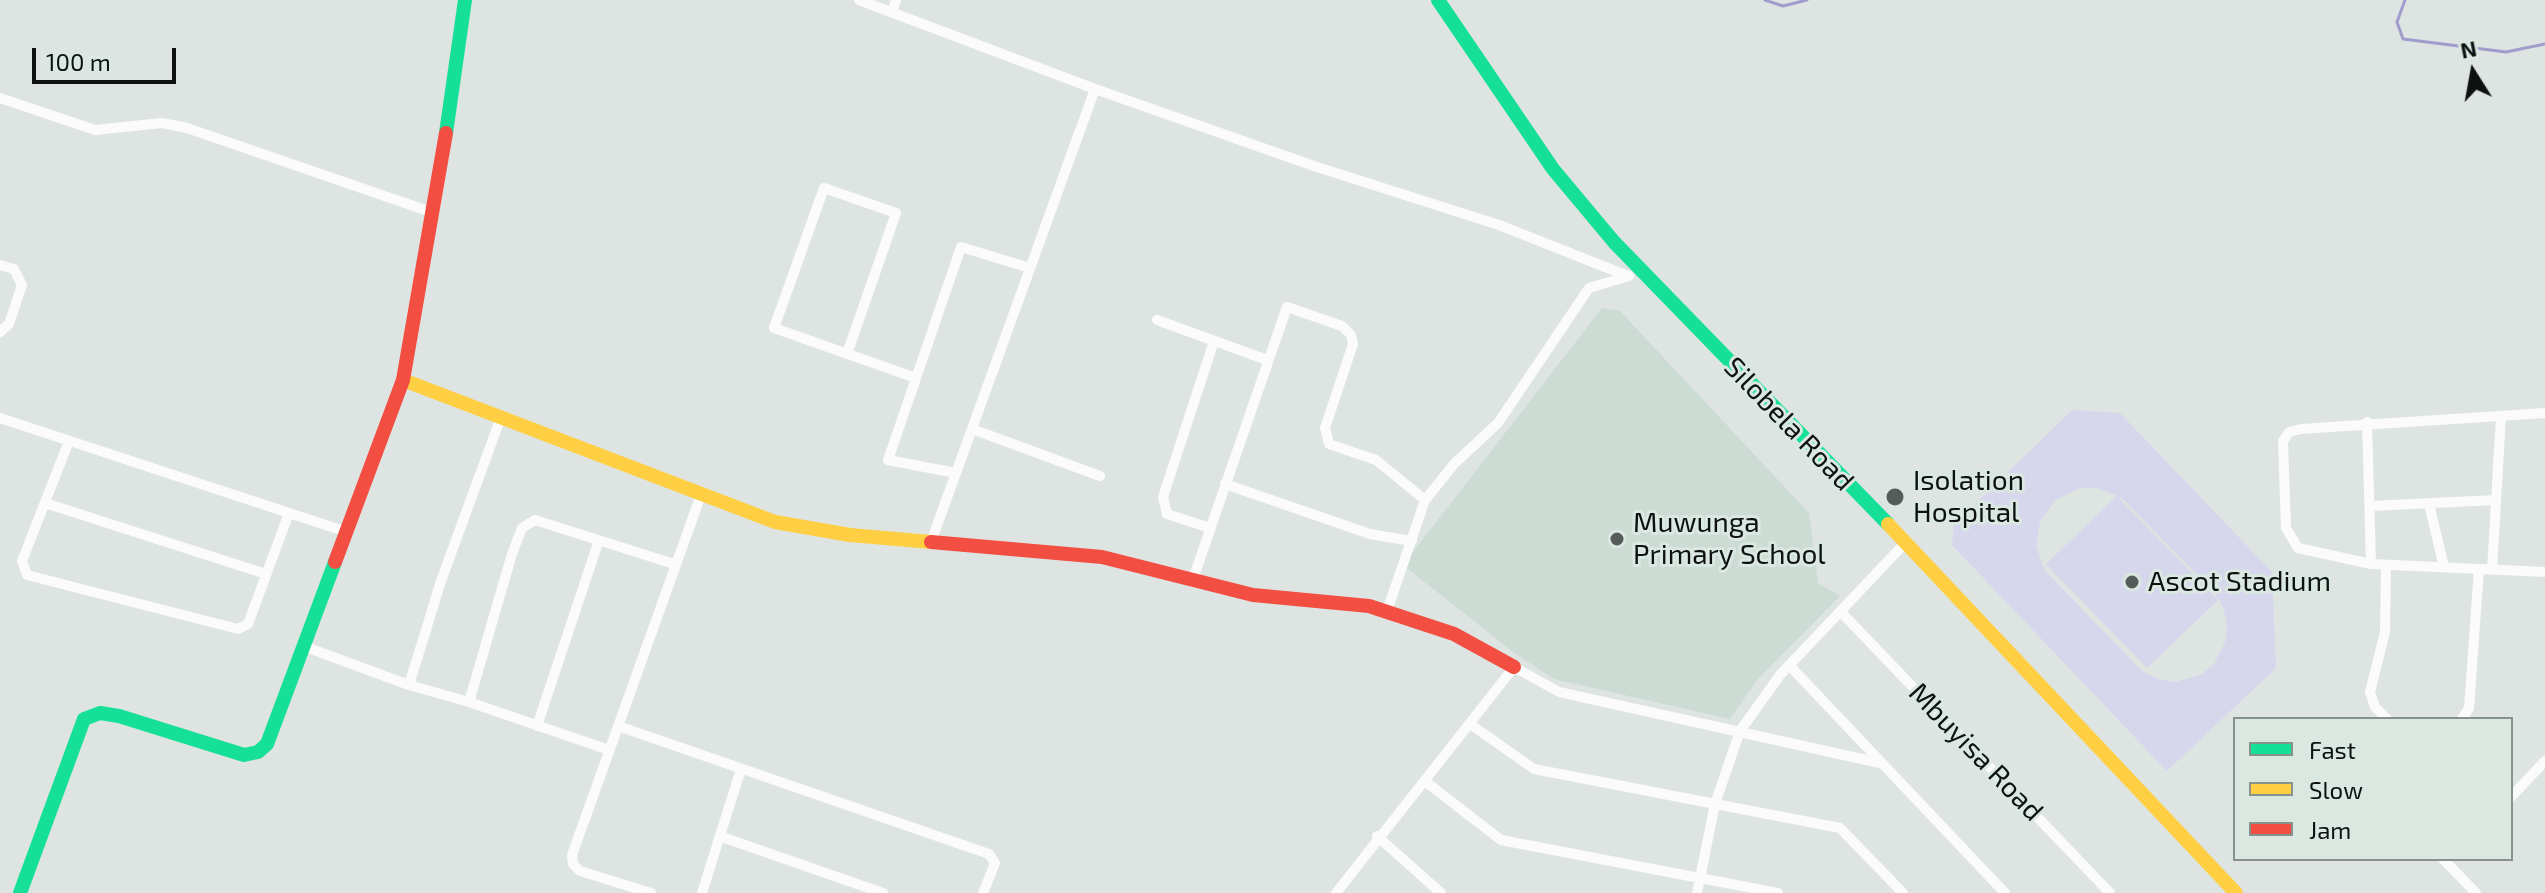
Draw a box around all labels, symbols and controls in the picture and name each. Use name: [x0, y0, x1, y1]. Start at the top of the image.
scale bar: [36, 32, 180, 82]
north arrow: [2433, 32, 2513, 112]
text: N: [2458, 34, 2479, 63]
text: 100 m: [46, 47, 111, 76]
street label: Silobela Road: [1717, 350, 1861, 498]
place label: Isolation Hospital: [1913, 464, 2024, 530]
marker: Isolation Hospital: [1884, 486, 1906, 508]
place label: Muwunga Primary School: [1633, 506, 1826, 572]
marker: Muwunga Primary School: [1608, 530, 1626, 548]
place label: Ascot Stadium: [2148, 565, 2331, 599]
marker: Ascot Stadium: [2123, 573, 2141, 591]
street label: Mbuyisa Road: [1902, 676, 2050, 828]
legend: [2233, 717, 2513, 861]
text: Fast: [2309, 735, 2356, 764]
text: Slow: [2309, 775, 2363, 804]
text: Jam: [2309, 815, 2351, 844]

